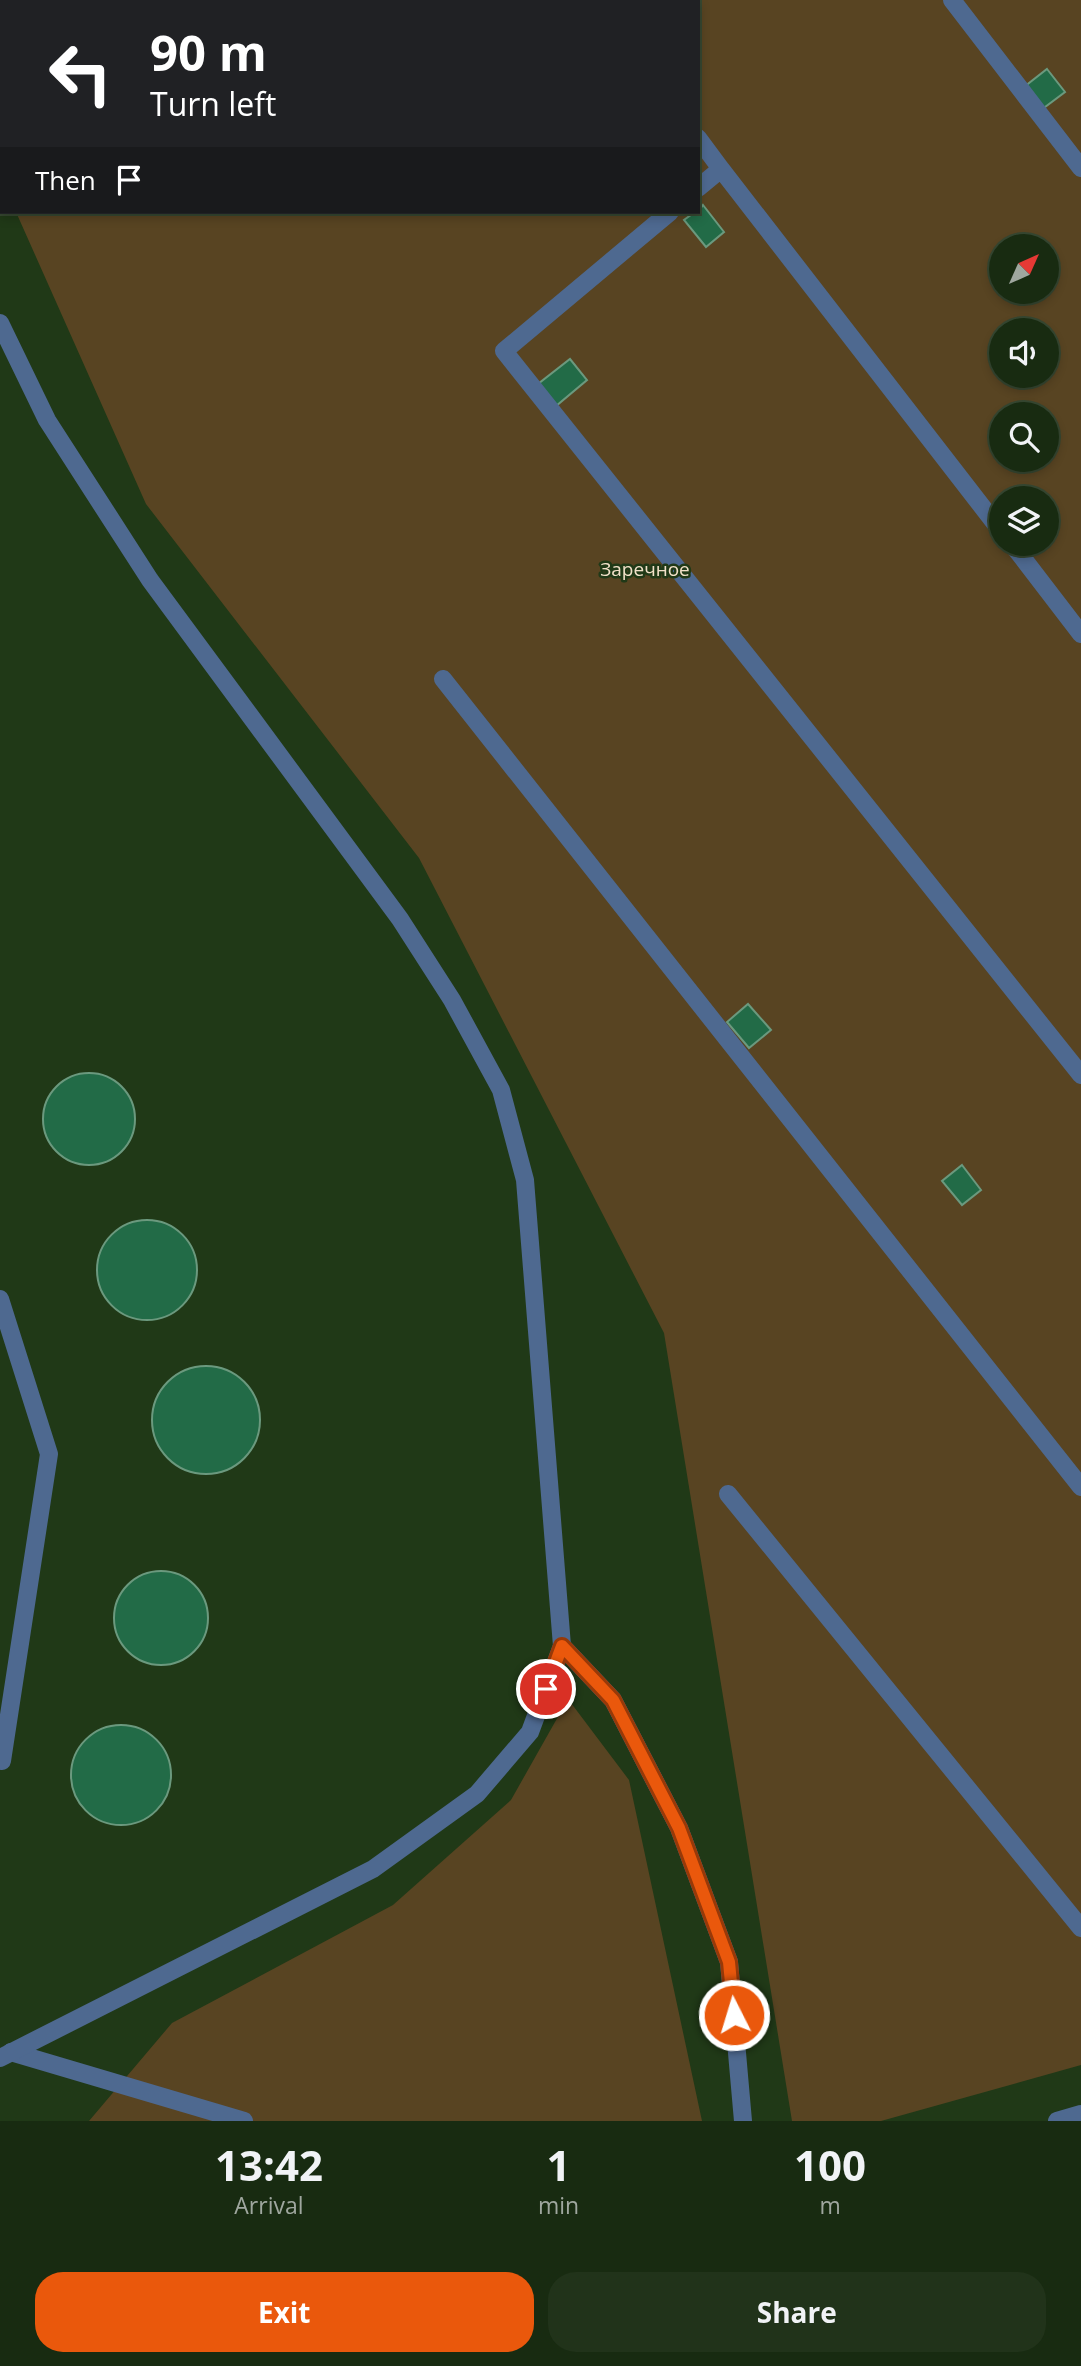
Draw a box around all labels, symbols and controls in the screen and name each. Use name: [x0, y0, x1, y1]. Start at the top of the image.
text: 90 m: [150, 19, 267, 85]
icon: left: [35, 28, 126, 119]
text: Turn left: [150, 82, 276, 125]
icon: arrive: [110, 161, 148, 199]
text: Then: [35, 162, 96, 198]
north arrow: [989, 234, 1059, 304]
map controls: [989, 234, 1059, 556]
button: sound: [989, 318, 1059, 388]
button: search: [989, 402, 1059, 472]
button: layers: [989, 486, 1059, 556]
park label: Заречное: [600, 556, 690, 582]
pin: [516, 1659, 576, 1719]
icon: arrive: [527, 1670, 565, 1708]
position arrow: [697, 1978, 771, 2052]
text: 13:42: [215, 2136, 323, 2193]
text: 1: [546, 2136, 571, 2193]
text: 100: [794, 2136, 866, 2193]
text: Arrival: [234, 2189, 304, 2221]
text: min: [538, 2189, 579, 2221]
text: m: [819, 2189, 841, 2221]
button: Exit: [35, 2272, 534, 2352]
button: Share: [548, 2272, 1046, 2352]

